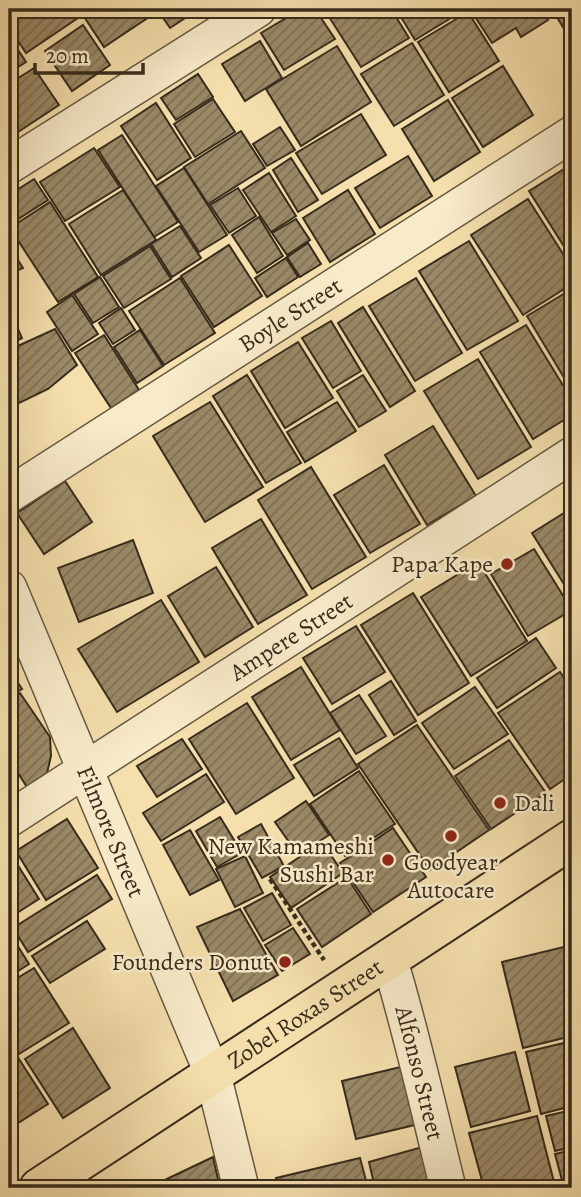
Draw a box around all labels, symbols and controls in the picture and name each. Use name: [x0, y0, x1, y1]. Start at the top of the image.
scale bar: [35, 32, 144, 76]
text: 20 m: [46, 42, 89, 70]
street label: Boyle Street: [232, 270, 348, 360]
place label: Papa Kape: [391, 548, 493, 580]
marker: Papa Kape: [499, 556, 515, 572]
street label: Ampere Street: [223, 585, 359, 689]
street label: Filmore Street: [69, 761, 153, 902]
place label: Dali: [514, 787, 555, 819]
marker: Dali: [492, 795, 508, 811]
marker: Goodyear Autocare: [443, 828, 459, 844]
place label: New Kamameshi Sushi Bar: [208, 830, 374, 890]
place label: Goodyear Autocare: [404, 846, 498, 906]
marker: New Kamameshi Sushi Bar: [380, 852, 396, 868]
place label: Founders Donut: [112, 946, 271, 978]
street label: Zobel Roxas Street: [221, 951, 389, 1076]
marker: Founders Donut: [277, 954, 293, 970]
street label: Alfonso Street: [387, 1001, 452, 1143]

